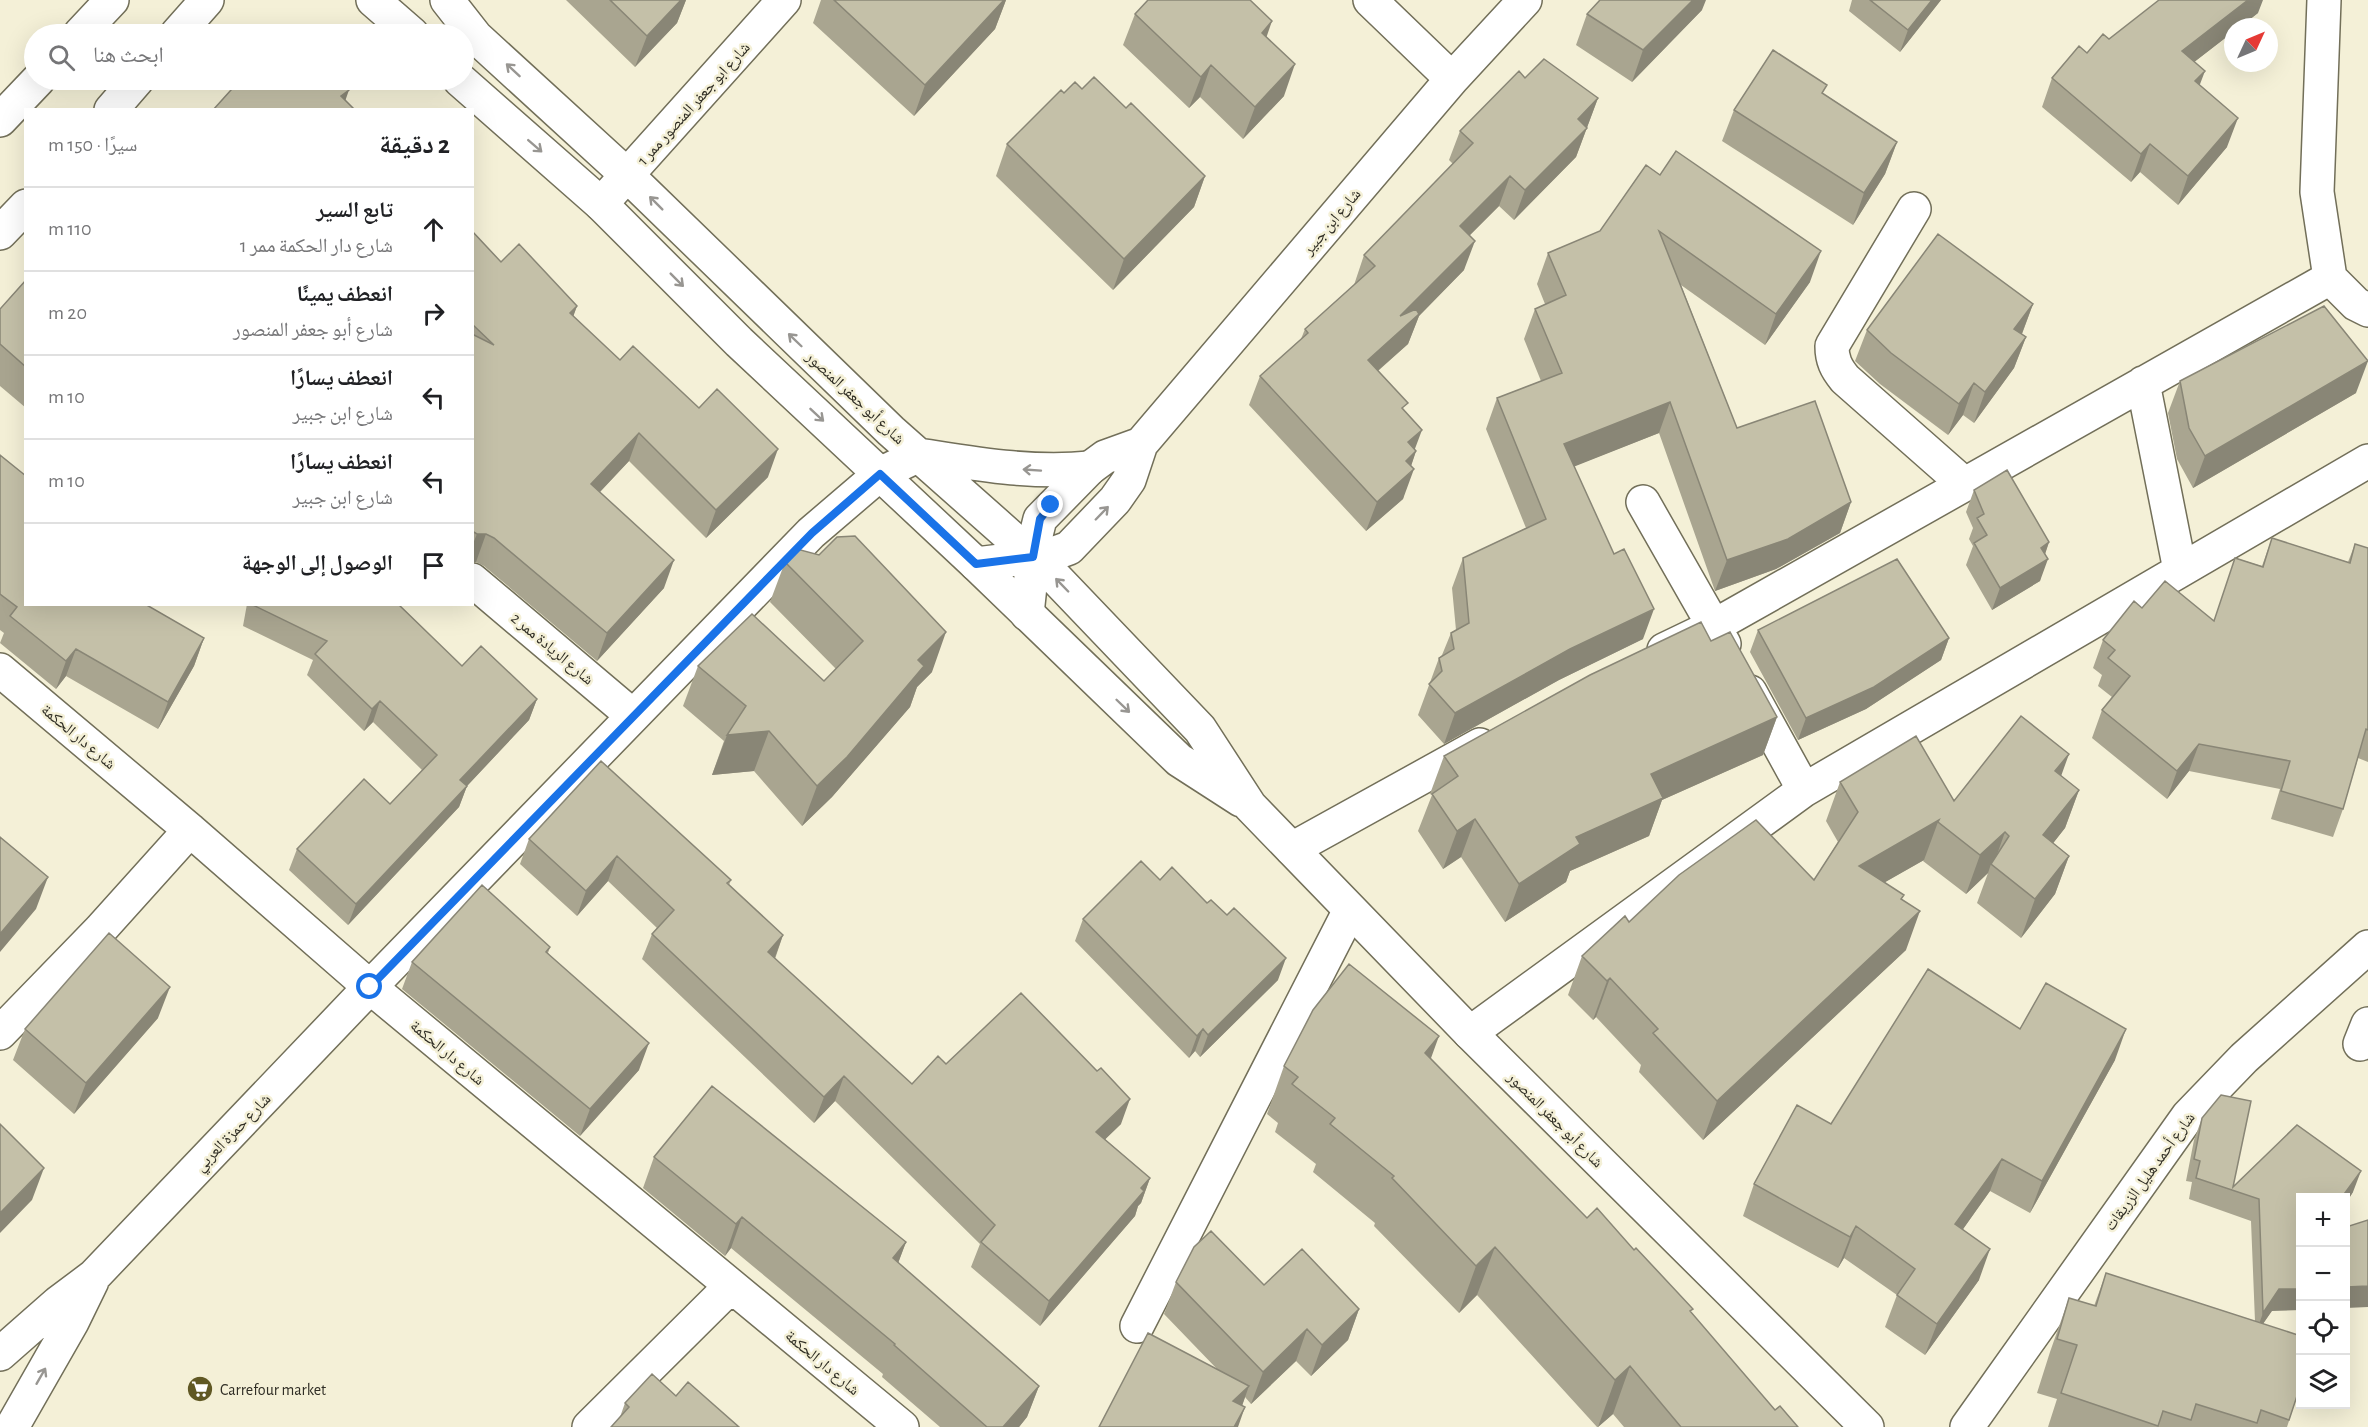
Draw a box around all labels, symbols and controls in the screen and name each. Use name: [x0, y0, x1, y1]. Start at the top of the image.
north arrow: [2224, 18, 2278, 72]
search box: [24, 24, 474, 90]
street label: شارع ابو جعفر المنصور ممر 1: [635, 39, 754, 170]
icon: search: [45, 41, 78, 74]
text: ابحث هنا: [93, 44, 164, 66]
one-way arrow: [506, 63, 521, 77]
text: 2 دقيقة: [379, 132, 450, 158]
text: سيرًا · 150 m: [48, 135, 138, 155]
one-way arrow: [527, 139, 542, 153]
street label: شارع ابن جبير: [1299, 186, 1365, 260]
one-way arrow: [648, 196, 663, 211]
text: تابع السير: [316, 199, 393, 221]
icon: ahead: [417, 213, 450, 246]
text: 110 m: [48, 219, 92, 239]
text: شارع دار الحكمة ممر 1: [240, 236, 393, 256]
one-way arrow: [669, 272, 684, 287]
text: انعطف يمينًا: [296, 283, 393, 305]
icon: right: [417, 297, 450, 330]
text: 20 m: [48, 303, 87, 323]
text: شارع أبو جعفر المنصور: [233, 320, 393, 340]
one-way arrow: [787, 333, 802, 347]
street label: شارع أبو جعفر المنصور: [801, 346, 909, 449]
text: انعطف يسارًا: [290, 367, 393, 389]
icon: left: [417, 381, 450, 414]
text: 10 m: [48, 387, 85, 407]
text: شارع ابن جبير: [293, 404, 393, 424]
one-way arrow: [810, 408, 825, 422]
text: انعطف يسارًا: [290, 451, 393, 473]
one-way arrow: [1022, 464, 1042, 475]
icon: left: [417, 465, 450, 498]
text: 10 m: [48, 471, 85, 491]
text: شارع ابن جبير: [293, 488, 393, 508]
route end: [1037, 491, 1063, 517]
one-way arrow: [1095, 506, 1110, 521]
icon: arrive: [417, 549, 450, 582]
text: الوصول إلى الوجهة: [242, 552, 393, 574]
one-way arrow: [1055, 578, 1069, 593]
street label: شارع الريادة ممر 2: [507, 610, 597, 689]
one-way arrow: [1115, 699, 1130, 713]
street label: شارع دار الحكمة: [37, 701, 118, 774]
route start: [356, 973, 382, 999]
street label: شارع دار الحكمة: [406, 1017, 487, 1090]
street label: شارع أبو جعفر المنصور: [1502, 1067, 1607, 1172]
street label: شارع حمزة العربي: [192, 1091, 277, 1177]
street label: شارع أحمد هليل الزريقات: [2100, 1109, 2200, 1235]
map controls: [2296, 1193, 2350, 1409]
button: +: [2296, 1193, 2350, 1247]
button: −: [2296, 1247, 2350, 1301]
button: locate: [2296, 1301, 2350, 1355]
street label: شارع دار الحكمة: [781, 1327, 862, 1400]
button: layers: [2296, 1355, 2350, 1409]
one-way arrow: [35, 1368, 47, 1385]
supermarket icon: Carrefour market: [185, 1374, 215, 1404]
place label: Carrefour market: [220, 1382, 326, 1398]

